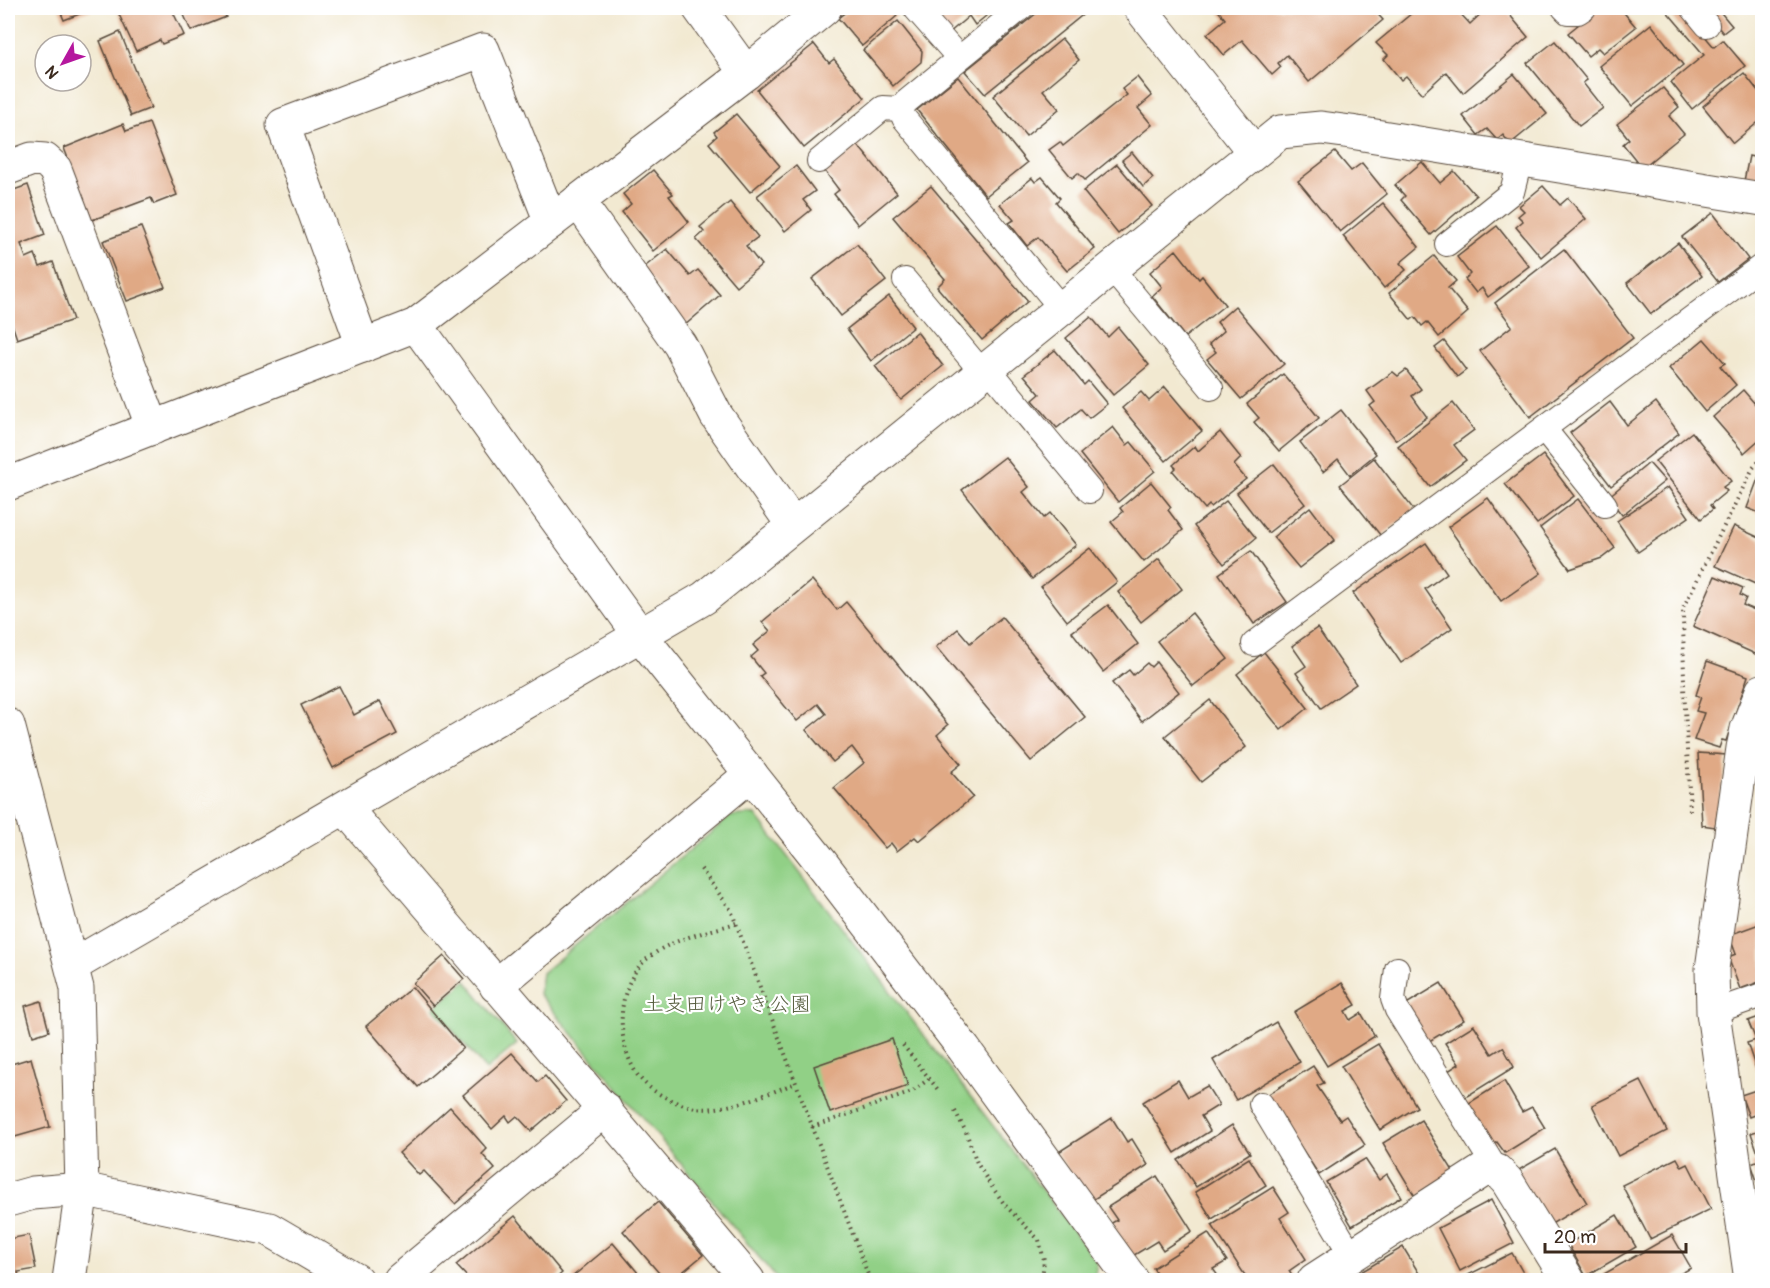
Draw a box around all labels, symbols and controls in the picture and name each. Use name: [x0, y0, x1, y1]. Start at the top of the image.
north arrow: [33, 33, 93, 93]
text: N: [41, 61, 63, 83]
park label: 土支田けやき公園: [643, 991, 811, 1018]
scale bar: [1545, 1216, 1686, 1254]
text: 20 m: [1554, 1226, 1596, 1249]

